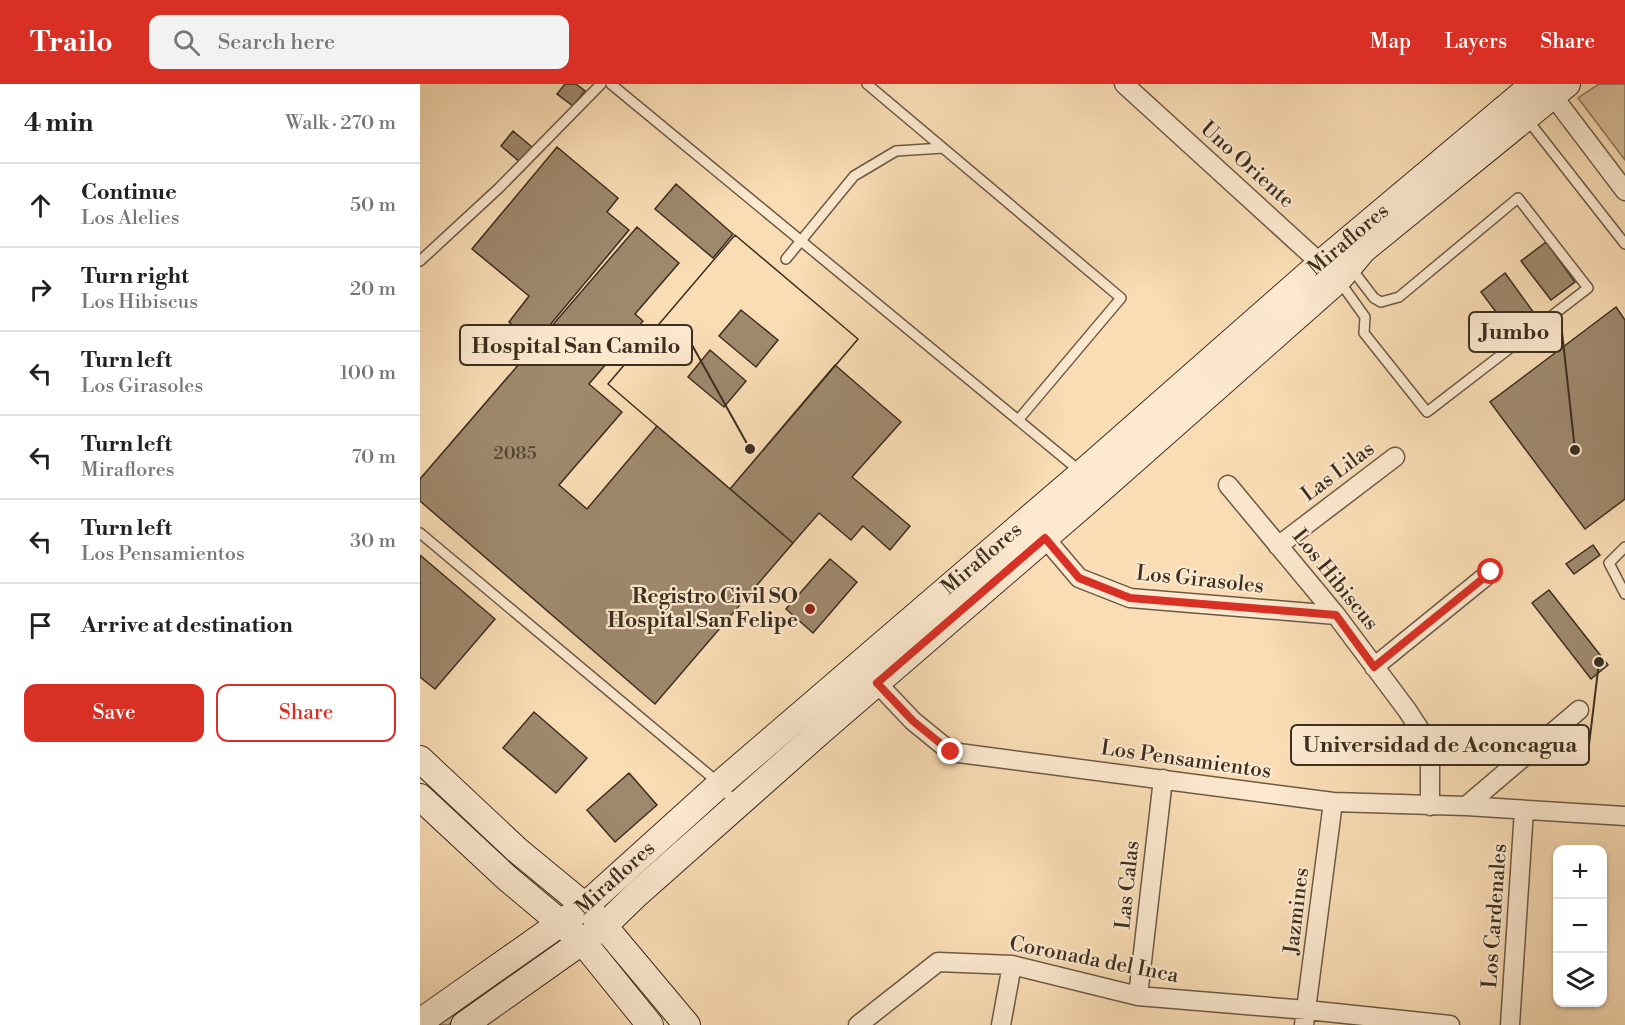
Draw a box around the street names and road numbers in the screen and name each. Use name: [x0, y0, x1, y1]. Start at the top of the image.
street label: Uno Oriente: [1195, 116, 1299, 214]
street label: Miraflores: [1302, 198, 1395, 281]
street label: Las Lilas: [1296, 436, 1380, 508]
street label: Miraflores: [936, 517, 1028, 601]
street label: Los Hibiscus: [1286, 524, 1384, 636]
street label: Los Girasoles: [1135, 560, 1265, 600]
street label: Los Pensamientos: [1099, 735, 1273, 785]
street label: Miraflores: [570, 836, 661, 921]
street label: Las Calas: [1110, 839, 1146, 931]
street label: Los Cardenales: [1477, 843, 1513, 989]
street label: Jazmines: [1279, 866, 1315, 957]
street label: Coronada del Inca: [1007, 931, 1181, 989]

